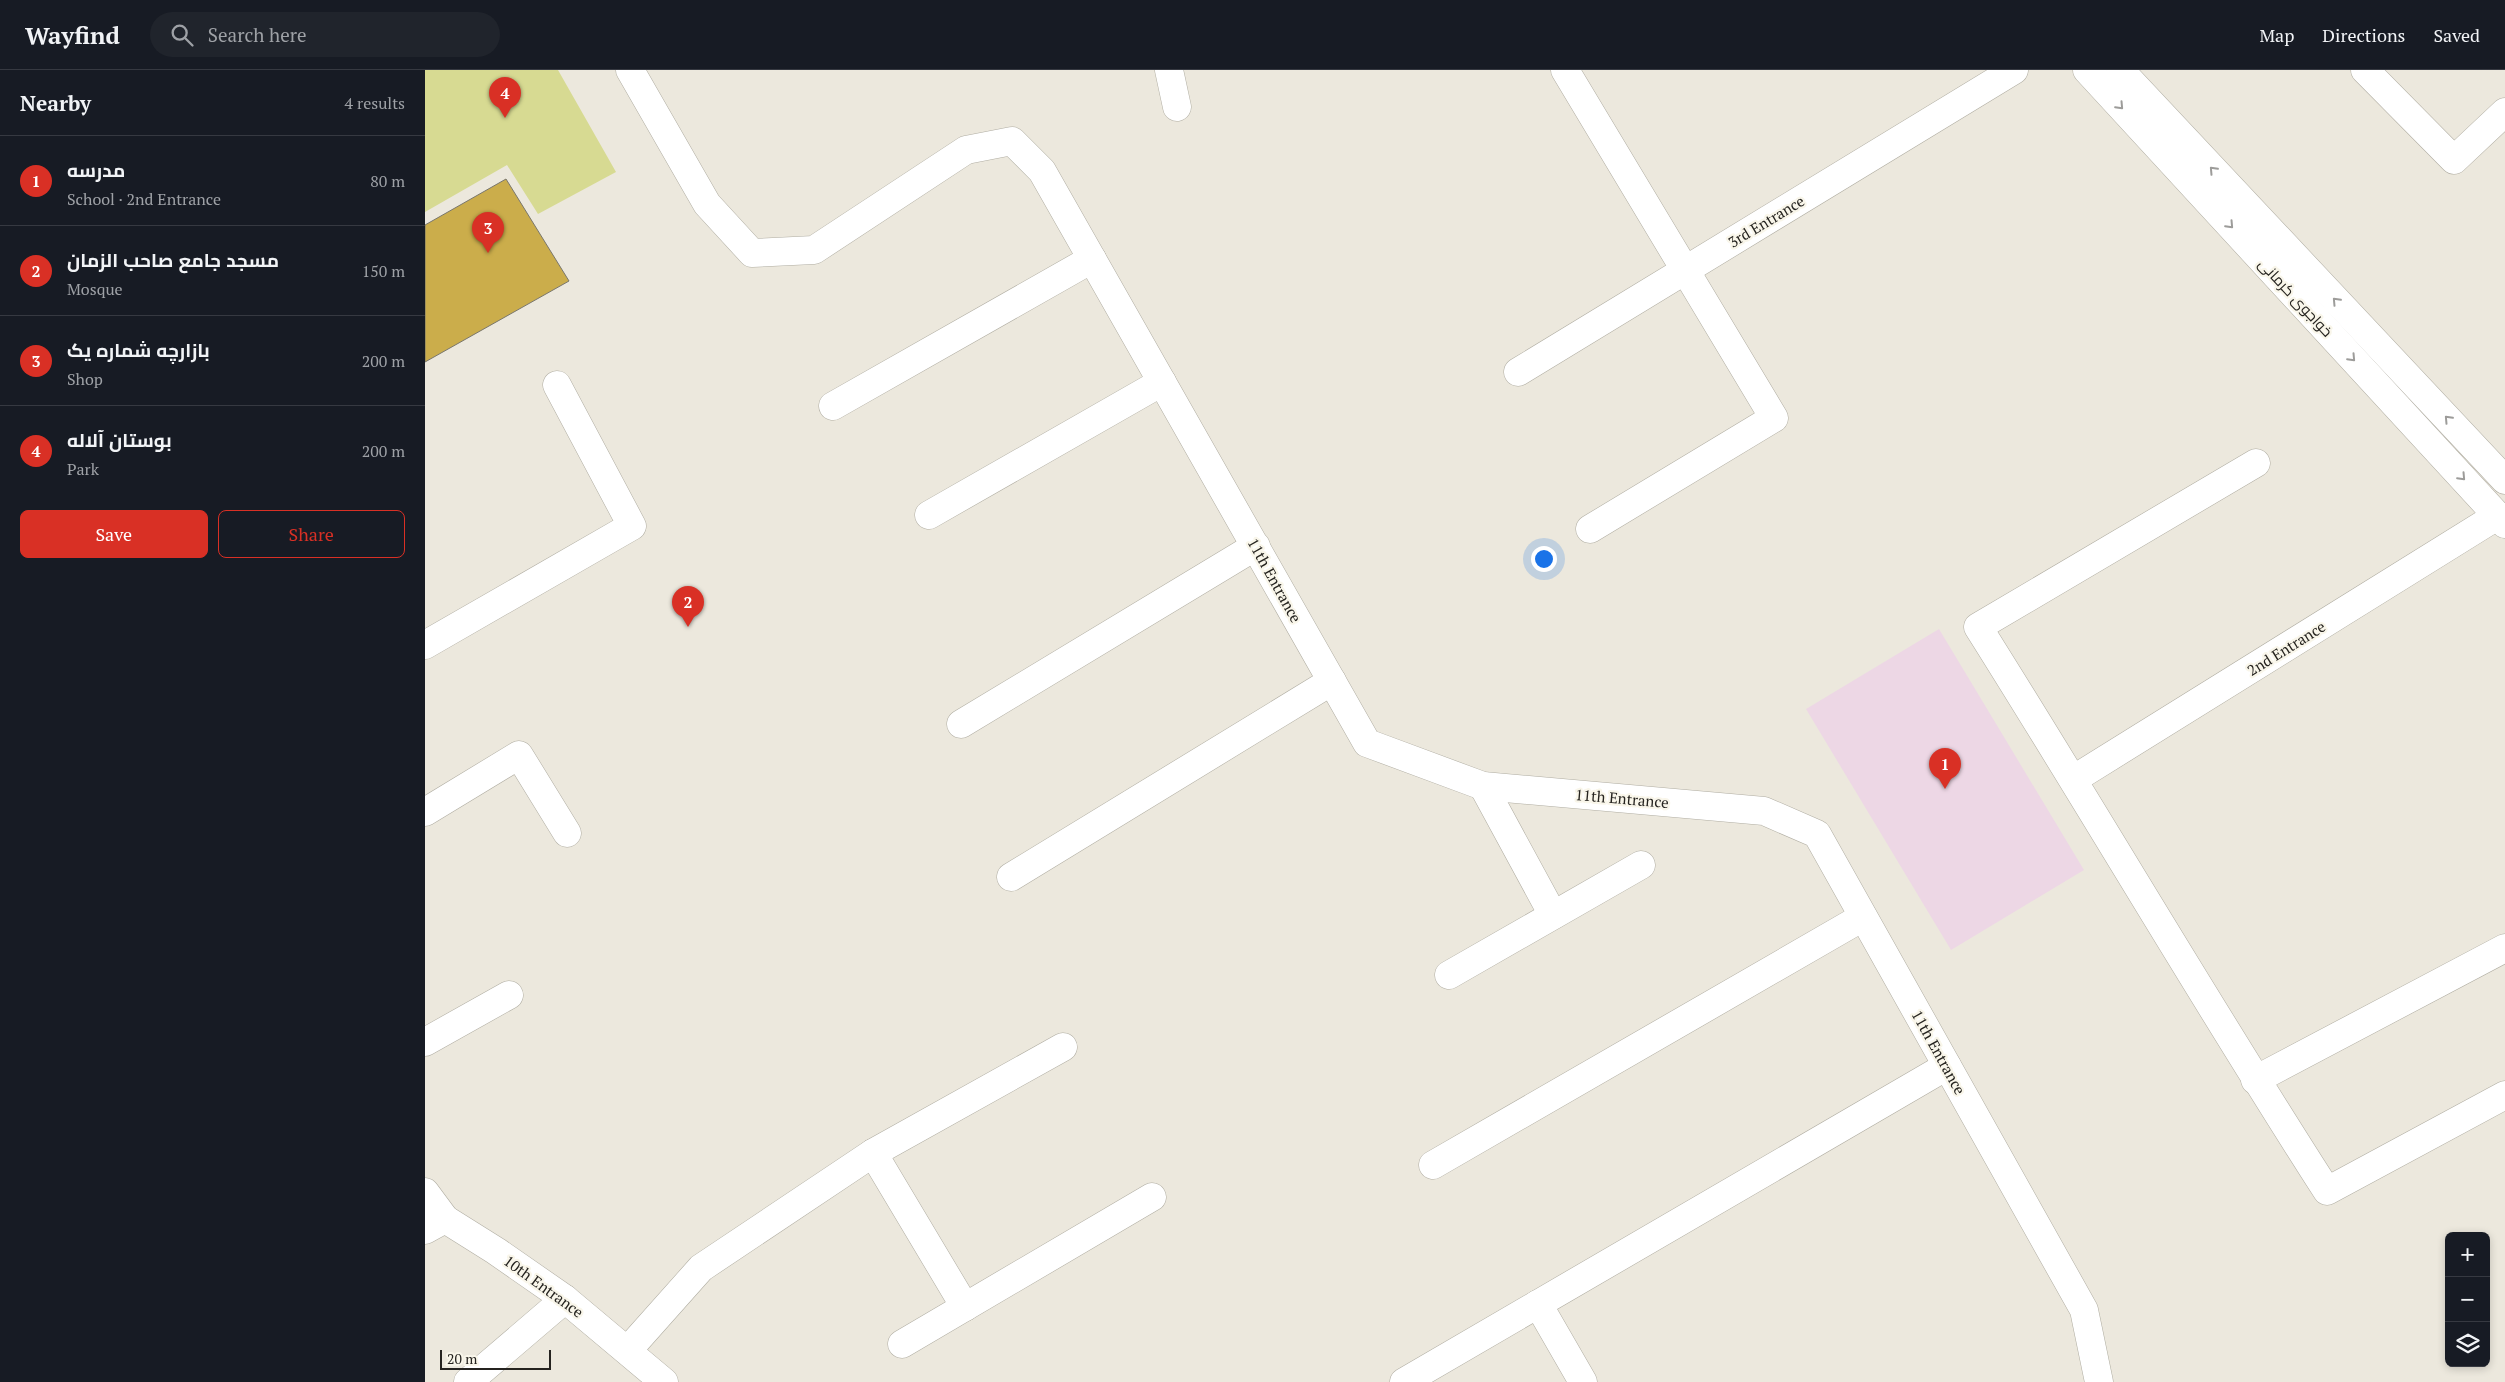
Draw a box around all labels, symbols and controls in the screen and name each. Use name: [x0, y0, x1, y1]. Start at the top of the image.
search box: [150, 12, 500, 57]
text: Wayfind: [25, 19, 120, 51]
icon: search: [168, 21, 196, 49]
text: Search here: [208, 22, 307, 47]
text: Map: [2259, 23, 2294, 47]
text: Directions: [2322, 23, 2405, 47]
text: Saved: [2433, 23, 2480, 47]
pin: 4: [489, 77, 521, 118]
text: Nearby: [20, 89, 91, 117]
text: 4 results: [345, 92, 405, 114]
one-way arrow: [2114, 100, 2123, 109]
text: مدرسه: [67, 157, 125, 182]
one-way arrow: [2210, 166, 2219, 175]
text: 1: [31, 170, 41, 192]
text: 80 m: [370, 170, 405, 192]
text: School · 2nd Entrance: [67, 188, 221, 210]
street label: 3rd Entrance: [1724, 190, 1808, 252]
pin: 3: [472, 212, 504, 253]
one-way arrow: [2224, 220, 2233, 229]
text: مسجد جامع صاحب الزمان: [67, 247, 279, 272]
street label: خواجوی کرمانی: [2254, 253, 2338, 341]
text: 2: [31, 260, 41, 282]
text: 150 m: [362, 260, 405, 282]
text: Mosque: [67, 278, 123, 300]
one-way arrow: [2333, 298, 2342, 307]
text: بازارچه شماره یک: [67, 337, 210, 362]
text: 3: [31, 350, 41, 372]
text: 200 m: [362, 350, 405, 372]
one-way arrow: [2346, 352, 2355, 361]
text: Shop: [67, 368, 103, 390]
one-way arrow: [2445, 416, 2454, 425]
text: بوستان آلاله: [67, 427, 172, 452]
text: 4: [31, 440, 41, 462]
text: 200 m: [362, 440, 405, 462]
text: Park: [67, 458, 99, 480]
one-way arrow: [2456, 472, 2465, 481]
button: Save: [20, 510, 208, 558]
button: Share: [218, 510, 405, 558]
street label: 11th Entrance: [1244, 534, 1306, 626]
your location: [1531, 546, 1557, 572]
pin: 2: [672, 586, 704, 627]
street label: 2nd Entrance: [2243, 616, 2329, 680]
pin: 1: [1929, 748, 1961, 789]
street label: 11th Entrance: [1574, 784, 1670, 812]
street label: 11th Entrance: [1908, 1006, 1970, 1098]
map controls: [2445, 1232, 2490, 1367]
button: +: [2445, 1232, 2490, 1277]
street label: 10th Entrance: [500, 1250, 588, 1322]
button: −: [2445, 1277, 2490, 1322]
button: layers: [2445, 1322, 2490, 1367]
scale bar: [440, 1347, 551, 1370]
text: 20 m: [447, 1349, 477, 1368]

